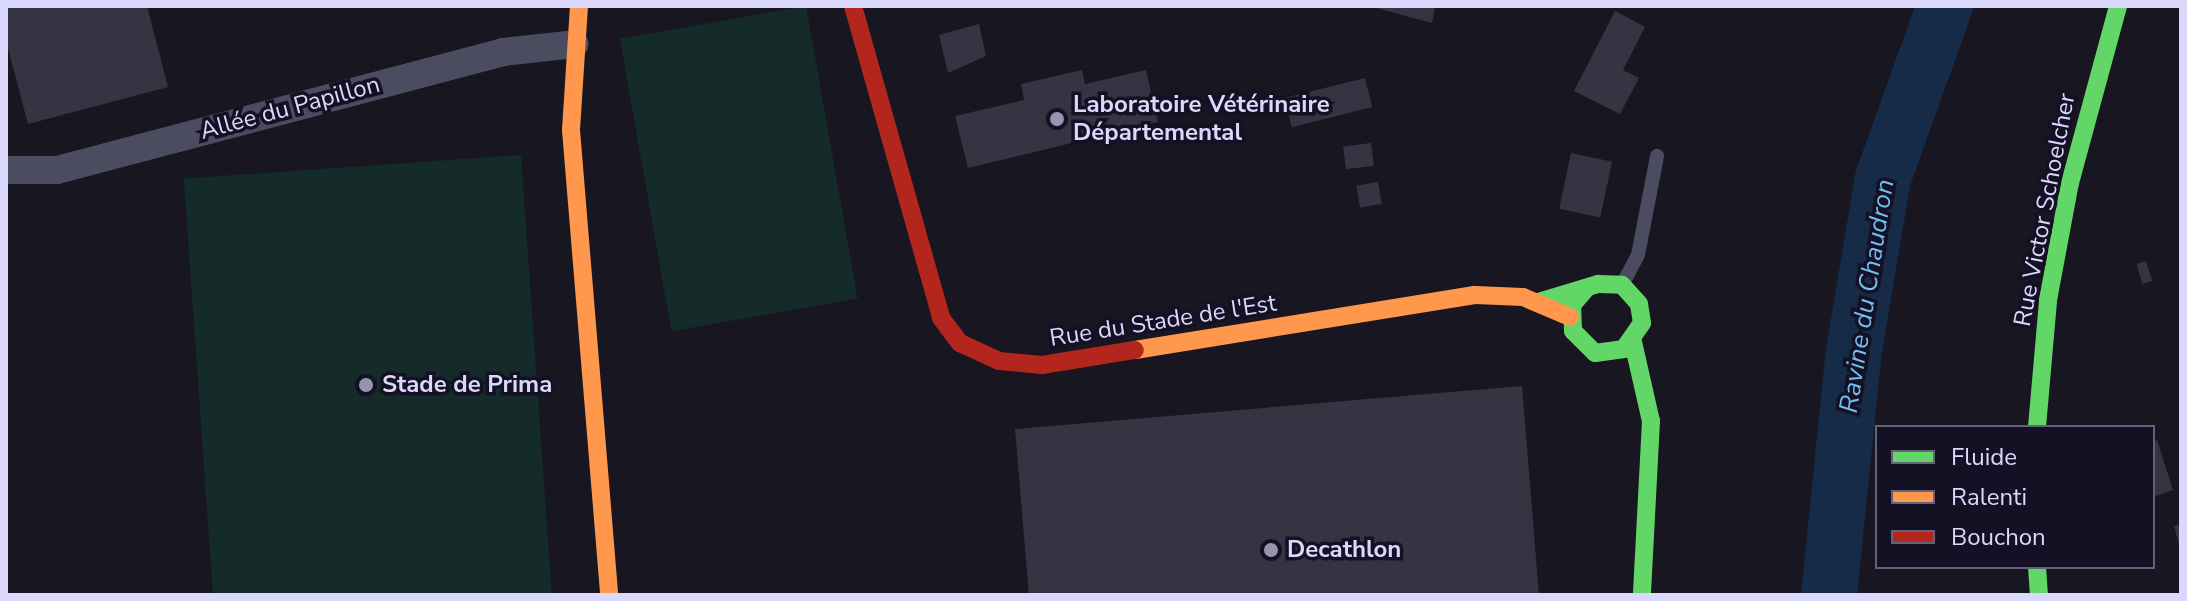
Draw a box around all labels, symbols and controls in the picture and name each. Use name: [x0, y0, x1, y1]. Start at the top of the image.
street label: Allée du Papillon: [197, 70, 383, 146]
place label: Laboratoire Vétérinaire Départemental: [1073, 91, 1330, 147]
street label: Rue Victor Schoelcher: [2008, 91, 2082, 329]
marker: Laboratoire Vétérinaire Départemental: [1048, 110, 1066, 128]
water label: Ravine du Chaudron: [1833, 177, 1901, 415]
street label: Rue du Stade de l'Est: [1048, 289, 1278, 353]
place label: Stade de Prima: [382, 371, 552, 399]
marker: Stade de Prima: [357, 376, 375, 394]
legend: [1875, 425, 2155, 569]
text: Fluide: [1951, 441, 2017, 473]
text: Ralenti: [1951, 481, 2027, 513]
text: Bouchon: [1951, 521, 2046, 553]
place label: Decathlon: [1287, 536, 1401, 564]
marker: Decathlon: [1262, 541, 1280, 559]

